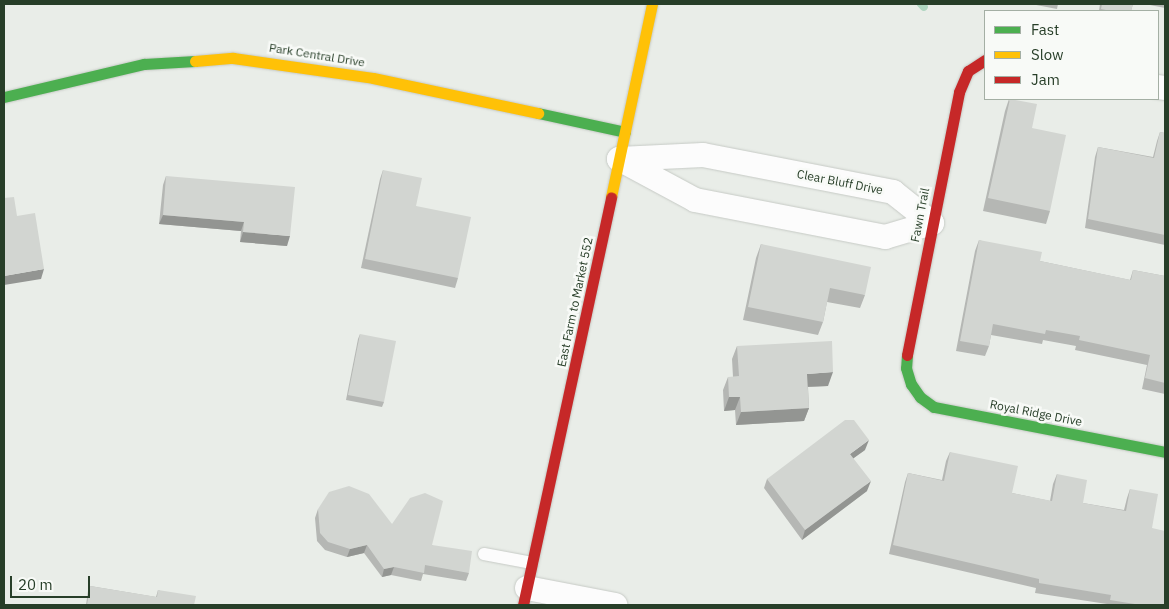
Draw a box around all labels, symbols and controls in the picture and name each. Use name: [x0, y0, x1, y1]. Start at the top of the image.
legend: [984, 10, 1159, 100]
text: Fast: [1031, 20, 1059, 39]
street label: Park Central Drive: [268, 40, 366, 70]
text: Slow: [1031, 45, 1064, 64]
text: Jam: [1031, 70, 1060, 89]
street label: Clear Bluff Drive: [796, 167, 884, 197]
street label: Fawn Trail: [908, 187, 932, 243]
street label: East Farm to Market 552: [554, 236, 596, 368]
street label: Royal Ridge Drive: [989, 397, 1083, 429]
scale bar: [12, 566, 92, 598]
text: 20 m: [18, 575, 53, 594]

